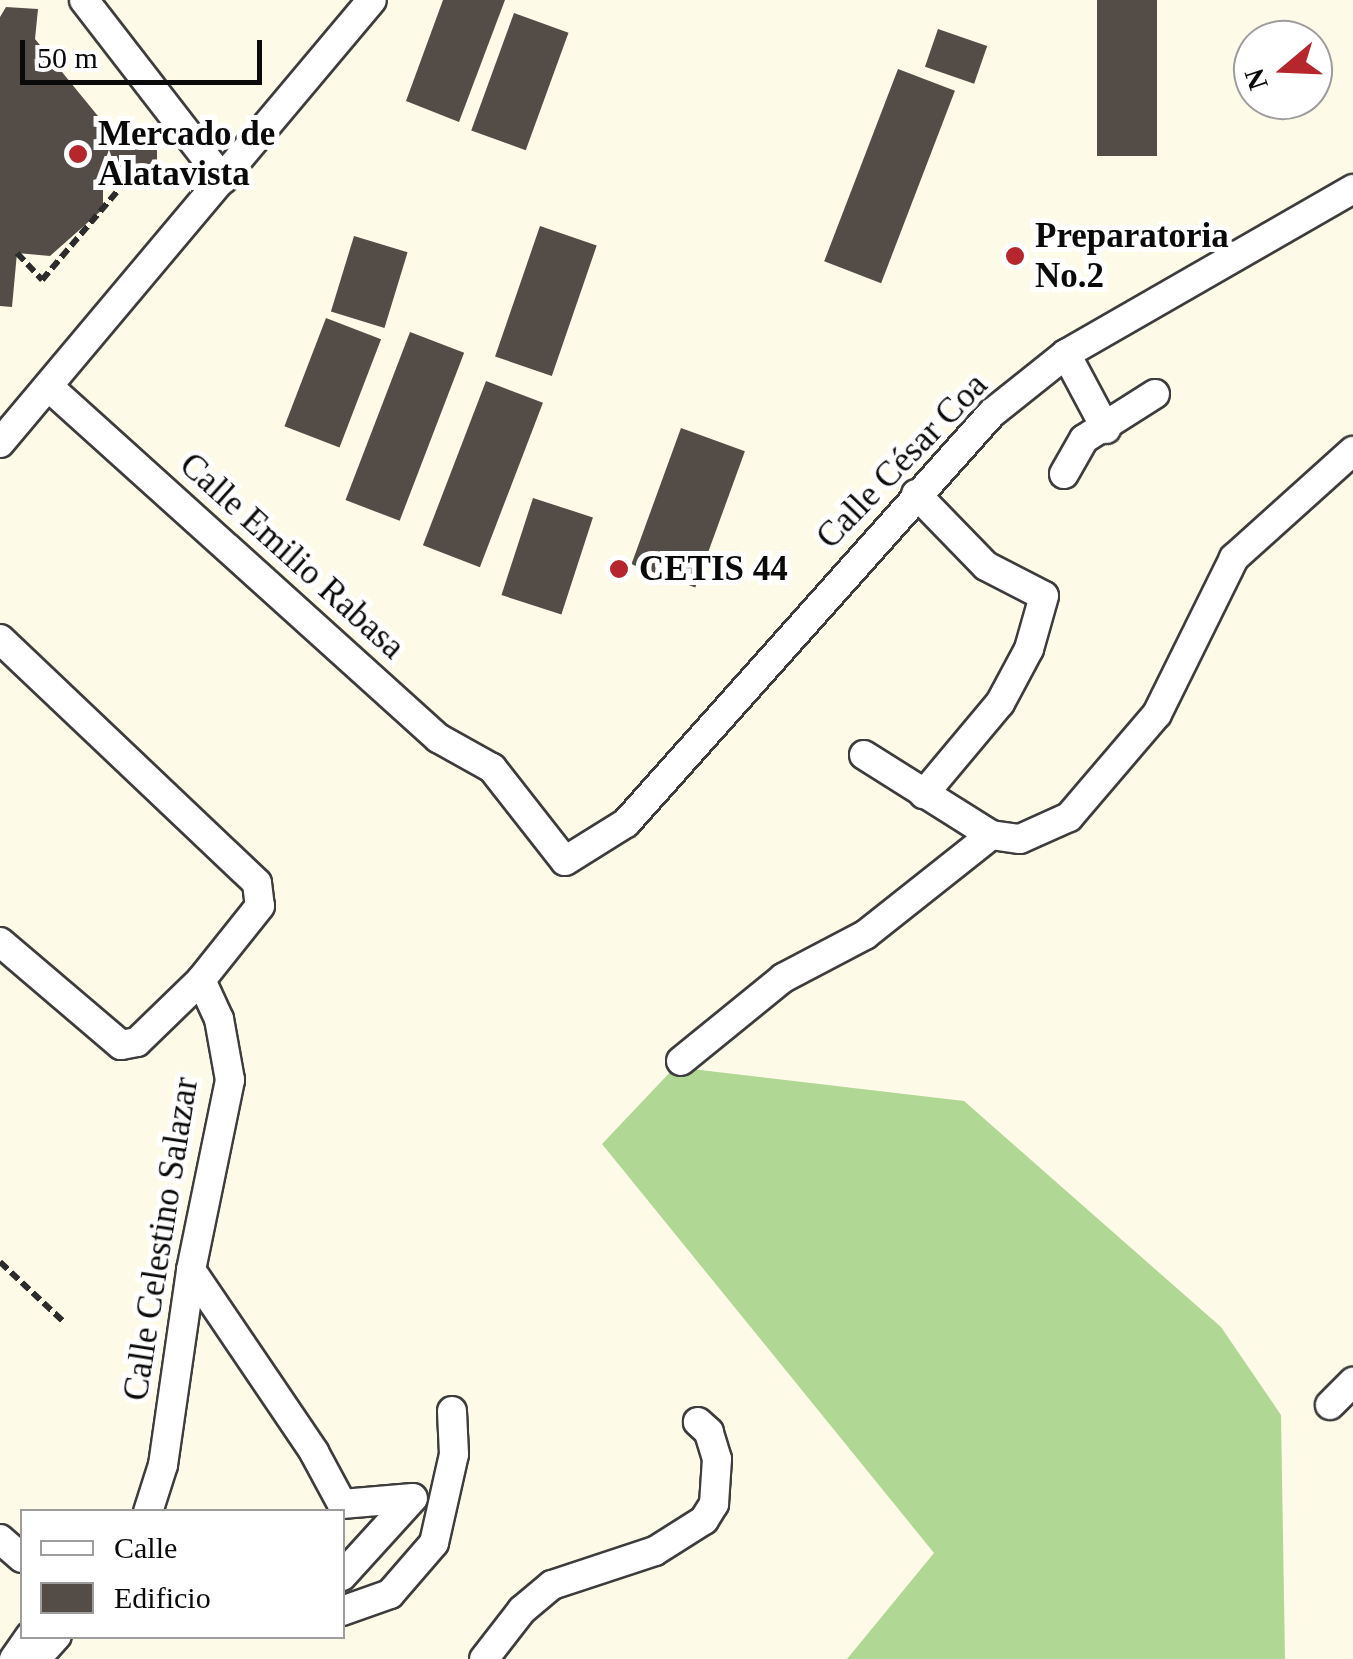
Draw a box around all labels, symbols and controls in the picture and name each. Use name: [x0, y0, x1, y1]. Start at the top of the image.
scale bar: [25, 20, 268, 82]
north arrow: [1233, 20, 1333, 120]
text: 50 m: [37, 41, 98, 74]
text: N: [1238, 65, 1274, 94]
place label: Mercado de Alatavista: [98, 113, 275, 195]
marker: Mercado de Alatavista: [67, 143, 89, 165]
place label: Preparatoria No.2: [1035, 215, 1229, 297]
marker: Preparatoria No.2: [1004, 245, 1026, 267]
street label: Calle César Coa: [808, 365, 996, 557]
street label: Calle Emilio Rabasa: [171, 444, 413, 668]
place label: CETIS 44: [639, 548, 788, 590]
marker: CETIS 44: [608, 558, 630, 580]
street label: Calle Celestino Salazar: [115, 1074, 207, 1404]
legend: [20, 1509, 345, 1639]
text: Calle: [114, 1531, 177, 1564]
text: Edificio: [114, 1581, 211, 1614]

